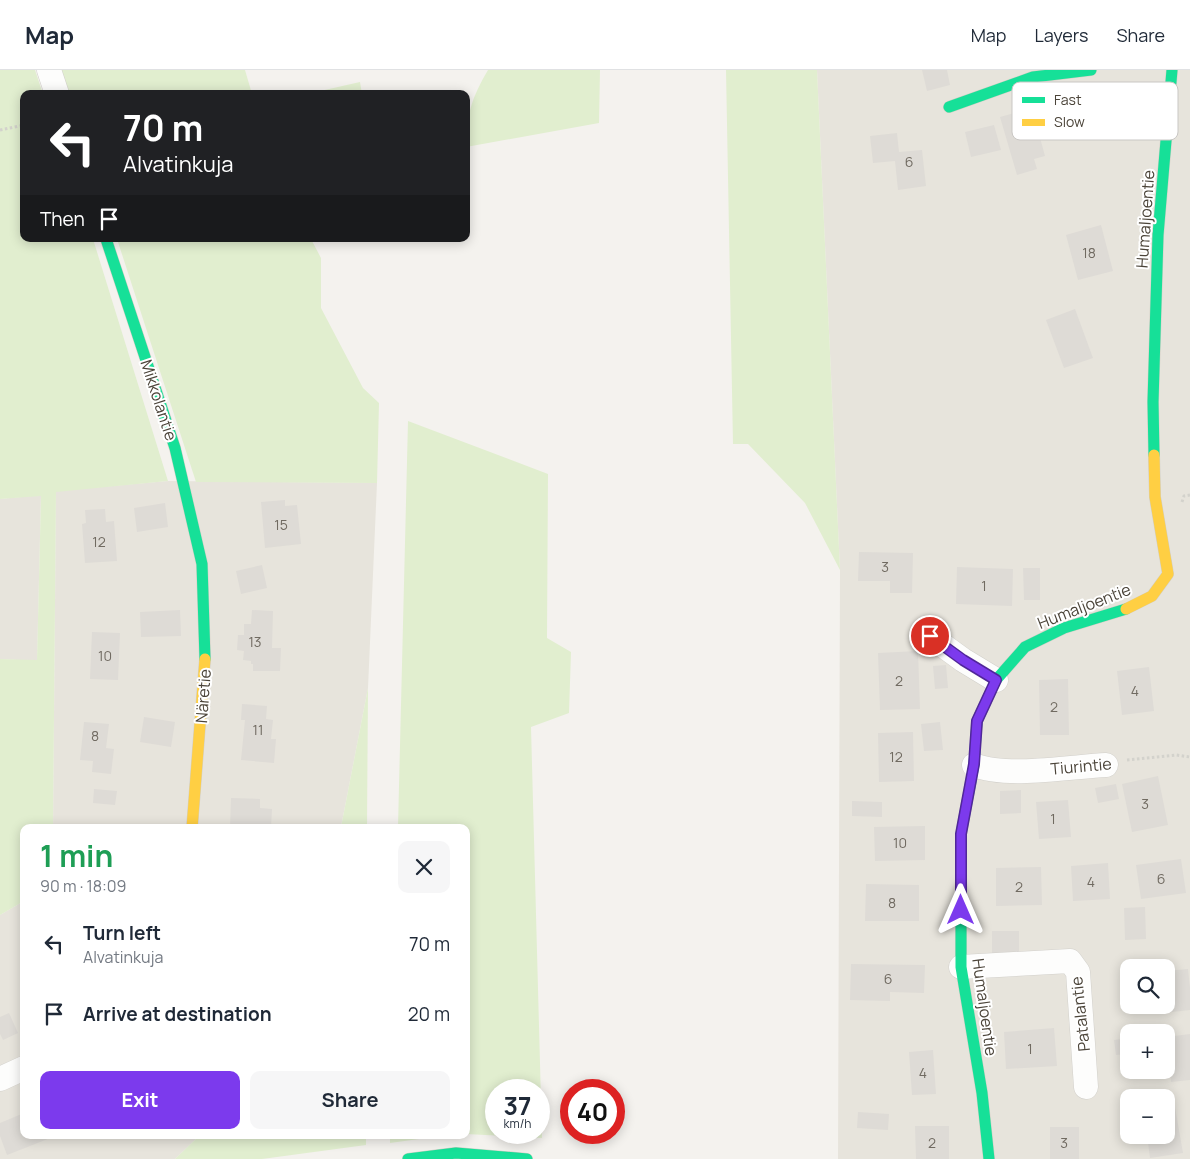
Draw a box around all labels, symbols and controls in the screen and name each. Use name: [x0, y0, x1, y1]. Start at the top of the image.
text: Map: [25, 18, 74, 51]
text: Map: [971, 23, 1006, 47]
text: Layers: [1034, 23, 1088, 47]
text: Share: [1116, 23, 1165, 47]
legend: [1012, 82, 1178, 140]
text: Fast: [1054, 90, 1082, 109]
text: 70 m: [123, 104, 203, 152]
icon: left: [40, 110, 105, 175]
text: Slow: [1054, 112, 1085, 131]
text: Alvatinkuja: [123, 149, 234, 179]
house number: 6: [905, 152, 913, 171]
street label: Humaljoentie: [1131, 169, 1159, 269]
icon: arrive: [95, 205, 123, 233]
text: Then: [40, 206, 85, 232]
house number: 18: [1082, 243, 1096, 262]
street label: Mikkolantie: [136, 357, 182, 443]
house number: 15: [274, 515, 288, 534]
house number: 12: [92, 532, 106, 551]
house number: 3: [881, 557, 889, 576]
house number: 1: [981, 576, 987, 595]
street label: Humaljoentie: [1034, 578, 1134, 634]
pin: [909, 615, 951, 657]
icon: arrive: [916, 622, 944, 650]
house number: 13: [248, 632, 262, 651]
house number: 10: [98, 646, 112, 665]
street label: Näretie: [190, 668, 216, 724]
house number: 2: [895, 671, 903, 690]
house number: 4: [1131, 681, 1139, 700]
house number: 2: [1050, 697, 1058, 716]
house number: 11: [253, 720, 263, 739]
house number: 8: [91, 726, 99, 745]
house number: 12: [889, 747, 903, 766]
street label: Tiurintie: [1050, 752, 1112, 780]
house number: 3: [1141, 794, 1149, 813]
house number: 1: [1050, 809, 1056, 828]
house number: 10: [893, 833, 907, 852]
text: 1 min: [40, 835, 113, 876]
button: close: [398, 841, 450, 893]
house number: 6: [1157, 869, 1165, 888]
house number: 4: [1087, 872, 1095, 891]
text: 90 m · 18:09: [40, 875, 126, 897]
house number: 2: [1015, 877, 1023, 896]
position arrow: [934, 883, 986, 935]
house number: 8: [888, 893, 896, 912]
text: Turn left: [83, 920, 161, 946]
icon: left: [40, 930, 68, 958]
text: 70 m: [409, 931, 450, 957]
text: Alvatinkuja: [83, 946, 163, 968]
street label: Humaljoentie: [967, 957, 1003, 1057]
map controls: [1120, 959, 1175, 1144]
button: search: [1120, 959, 1175, 1014]
house number: 6: [884, 969, 892, 988]
street label: Patalantie: [1065, 976, 1095, 1052]
icon: arrive: [40, 1000, 68, 1028]
text: Arrive at destination: [83, 1001, 272, 1027]
text: 20 m: [408, 1001, 450, 1027]
button: +: [1120, 1024, 1175, 1079]
house number: 1: [1027, 1039, 1033, 1058]
house number: 4: [919, 1063, 927, 1082]
button: Exit: [40, 1071, 240, 1129]
button: Share: [250, 1071, 450, 1129]
speed limit sign: 40: [560, 1079, 625, 1144]
text: 37: [504, 1088, 531, 1123]
button: −: [1120, 1089, 1175, 1144]
text: km/h: [504, 1115, 531, 1132]
house number: 2: [928, 1133, 936, 1152]
house number: 3: [1060, 1133, 1068, 1152]

